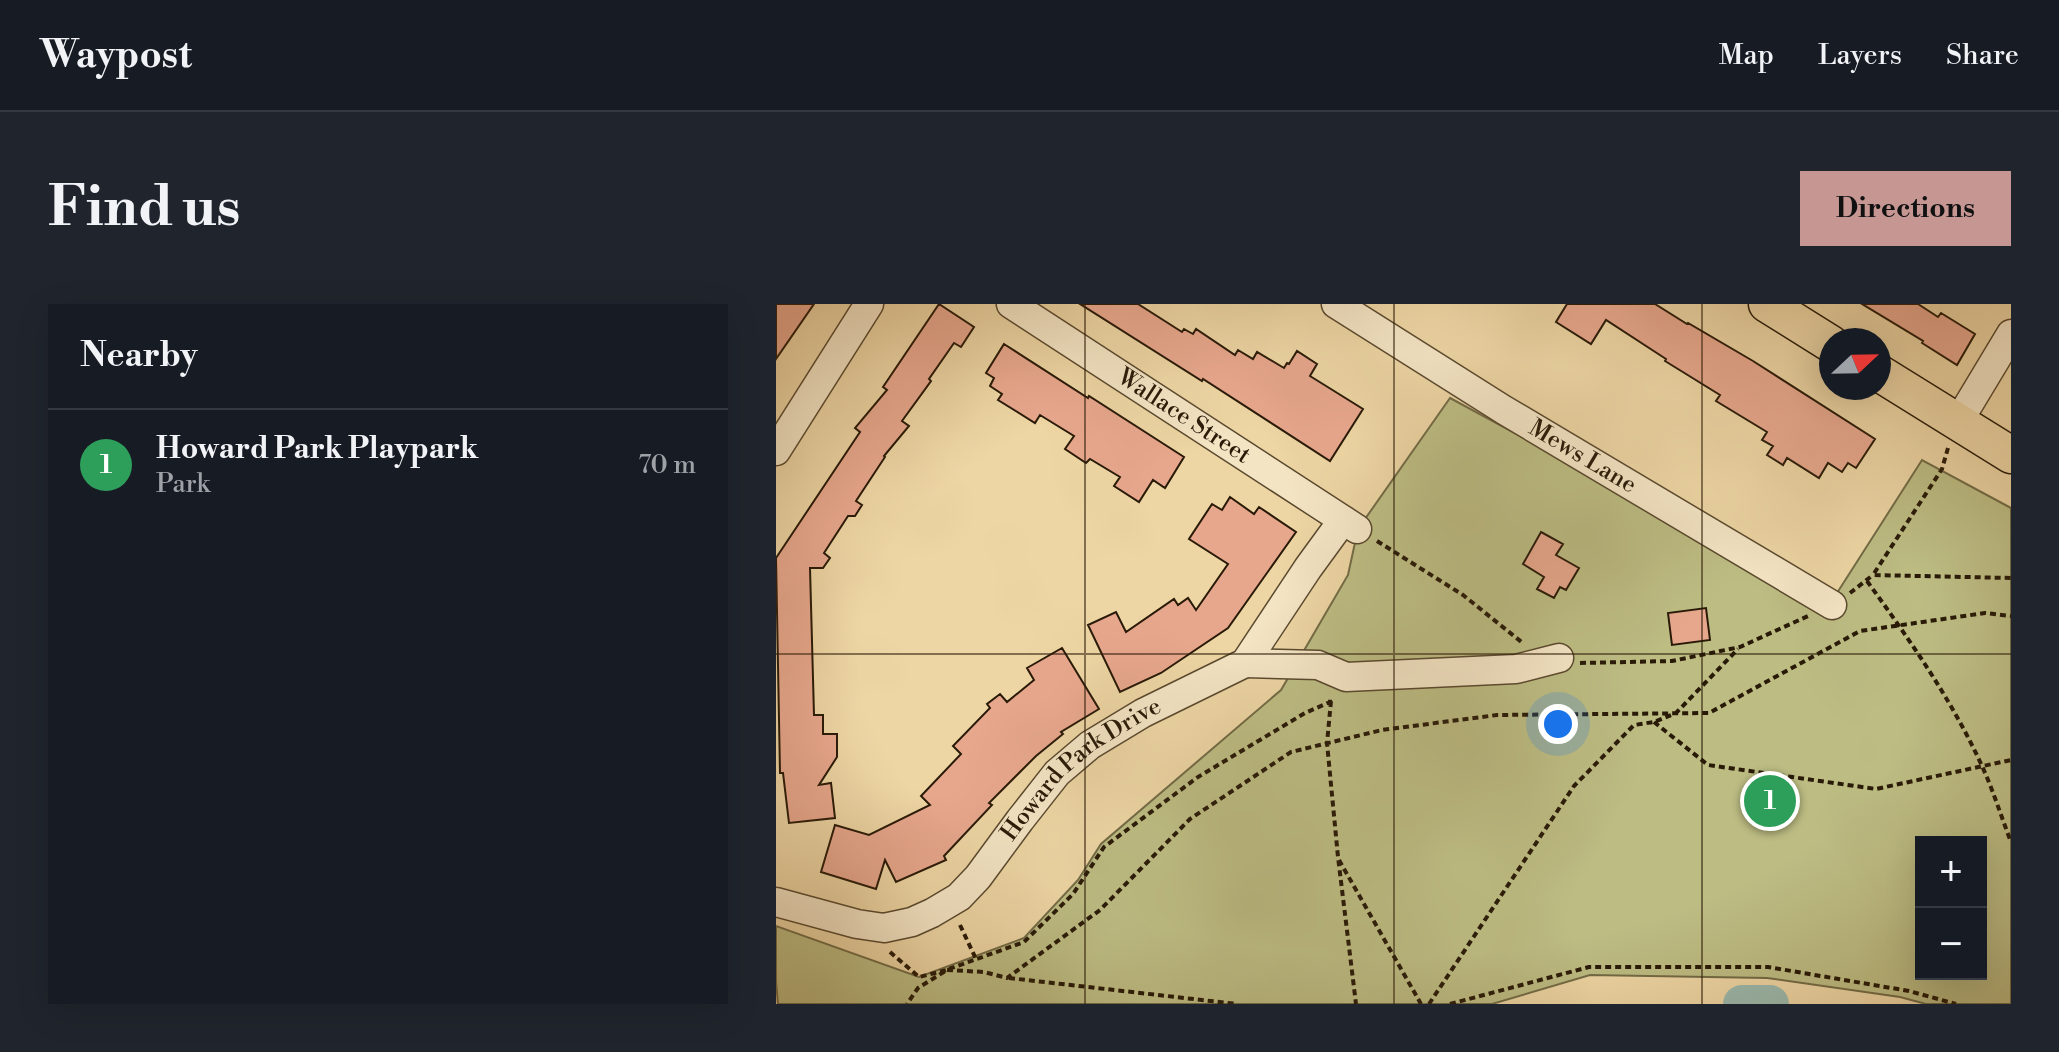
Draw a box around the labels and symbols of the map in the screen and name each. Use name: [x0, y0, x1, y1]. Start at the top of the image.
north arrow: [1819, 328, 1891, 400]
street label: Wallace Street: [1110, 361, 1257, 471]
street label: Mews Lane: [1523, 413, 1642, 500]
street label: Howard Park Drive: [995, 691, 1166, 847]
your location: [1538, 704, 1578, 744]
pin: 1: [1744, 771, 1796, 831]

